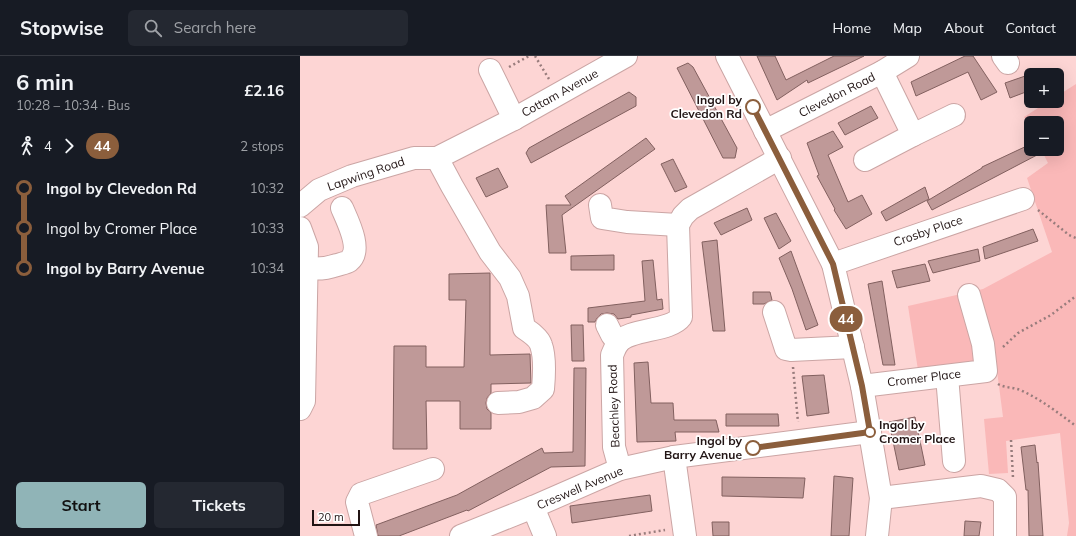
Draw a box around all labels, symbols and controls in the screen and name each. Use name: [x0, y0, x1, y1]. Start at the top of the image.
search box: [128, 10, 408, 46]
text: Stopwise: [20, 16, 104, 40]
icon: search: [142, 17, 164, 39]
text: Search here: [174, 18, 256, 37]
text: Home: [832, 19, 871, 37]
text: Map: [893, 19, 922, 37]
text: About: [944, 19, 984, 37]
text: Contact: [1006, 19, 1056, 37]
street label: Cottam Avenue: [519, 65, 601, 120]
text: 6 min: [16, 68, 74, 96]
map controls: [1024, 68, 1064, 156]
button: +: [1024, 68, 1064, 108]
street label: Clevedon Road: [796, 69, 878, 120]
text: £2.16: [244, 81, 284, 100]
place label: Ingol by Clevedon Rd: [670, 92, 742, 121]
text: 10:28 – 10:34 · Bus: [16, 97, 130, 113]
marker: Ingol by Clevedon Rd: [745, 99, 761, 115]
button: −: [1024, 116, 1064, 156]
icon: walk: [16, 135, 38, 157]
icon: forward: [58, 135, 80, 157]
text: 44: [94, 137, 111, 155]
text: 4: [44, 138, 52, 154]
text: 2 stops: [240, 138, 284, 154]
street label: Lapwing Road: [325, 153, 407, 194]
text: Ingol by Clevedon Rd: [46, 179, 196, 198]
text: 10:32: [250, 180, 284, 196]
street label: Crosby Place: [891, 212, 964, 249]
text: Ingol by Cromer Place: [46, 219, 197, 238]
text: 10:33: [250, 220, 284, 236]
text: Ingol by Barry Avenue: [46, 259, 204, 278]
text: 10:34: [250, 260, 284, 276]
line badge: 44: [828, 306, 864, 332]
text: 44: [838, 310, 854, 328]
street label: Beachley Road: [605, 364, 622, 448]
street label: Cromer Place: [886, 366, 962, 389]
place label: Ingol by Cromer Place: [879, 417, 956, 446]
marker: Ingol by Cromer Place: [864, 426, 876, 438]
place label: Ingol by Barry Avenue: [664, 433, 742, 462]
marker: Ingol by Barry Avenue: [745, 440, 761, 456]
street label: Creswell Avenue: [534, 463, 625, 512]
button: Start: [16, 482, 146, 528]
button: Tickets: [154, 482, 284, 528]
scale bar: [312, 508, 360, 527]
text: 20 m: [318, 510, 344, 524]

